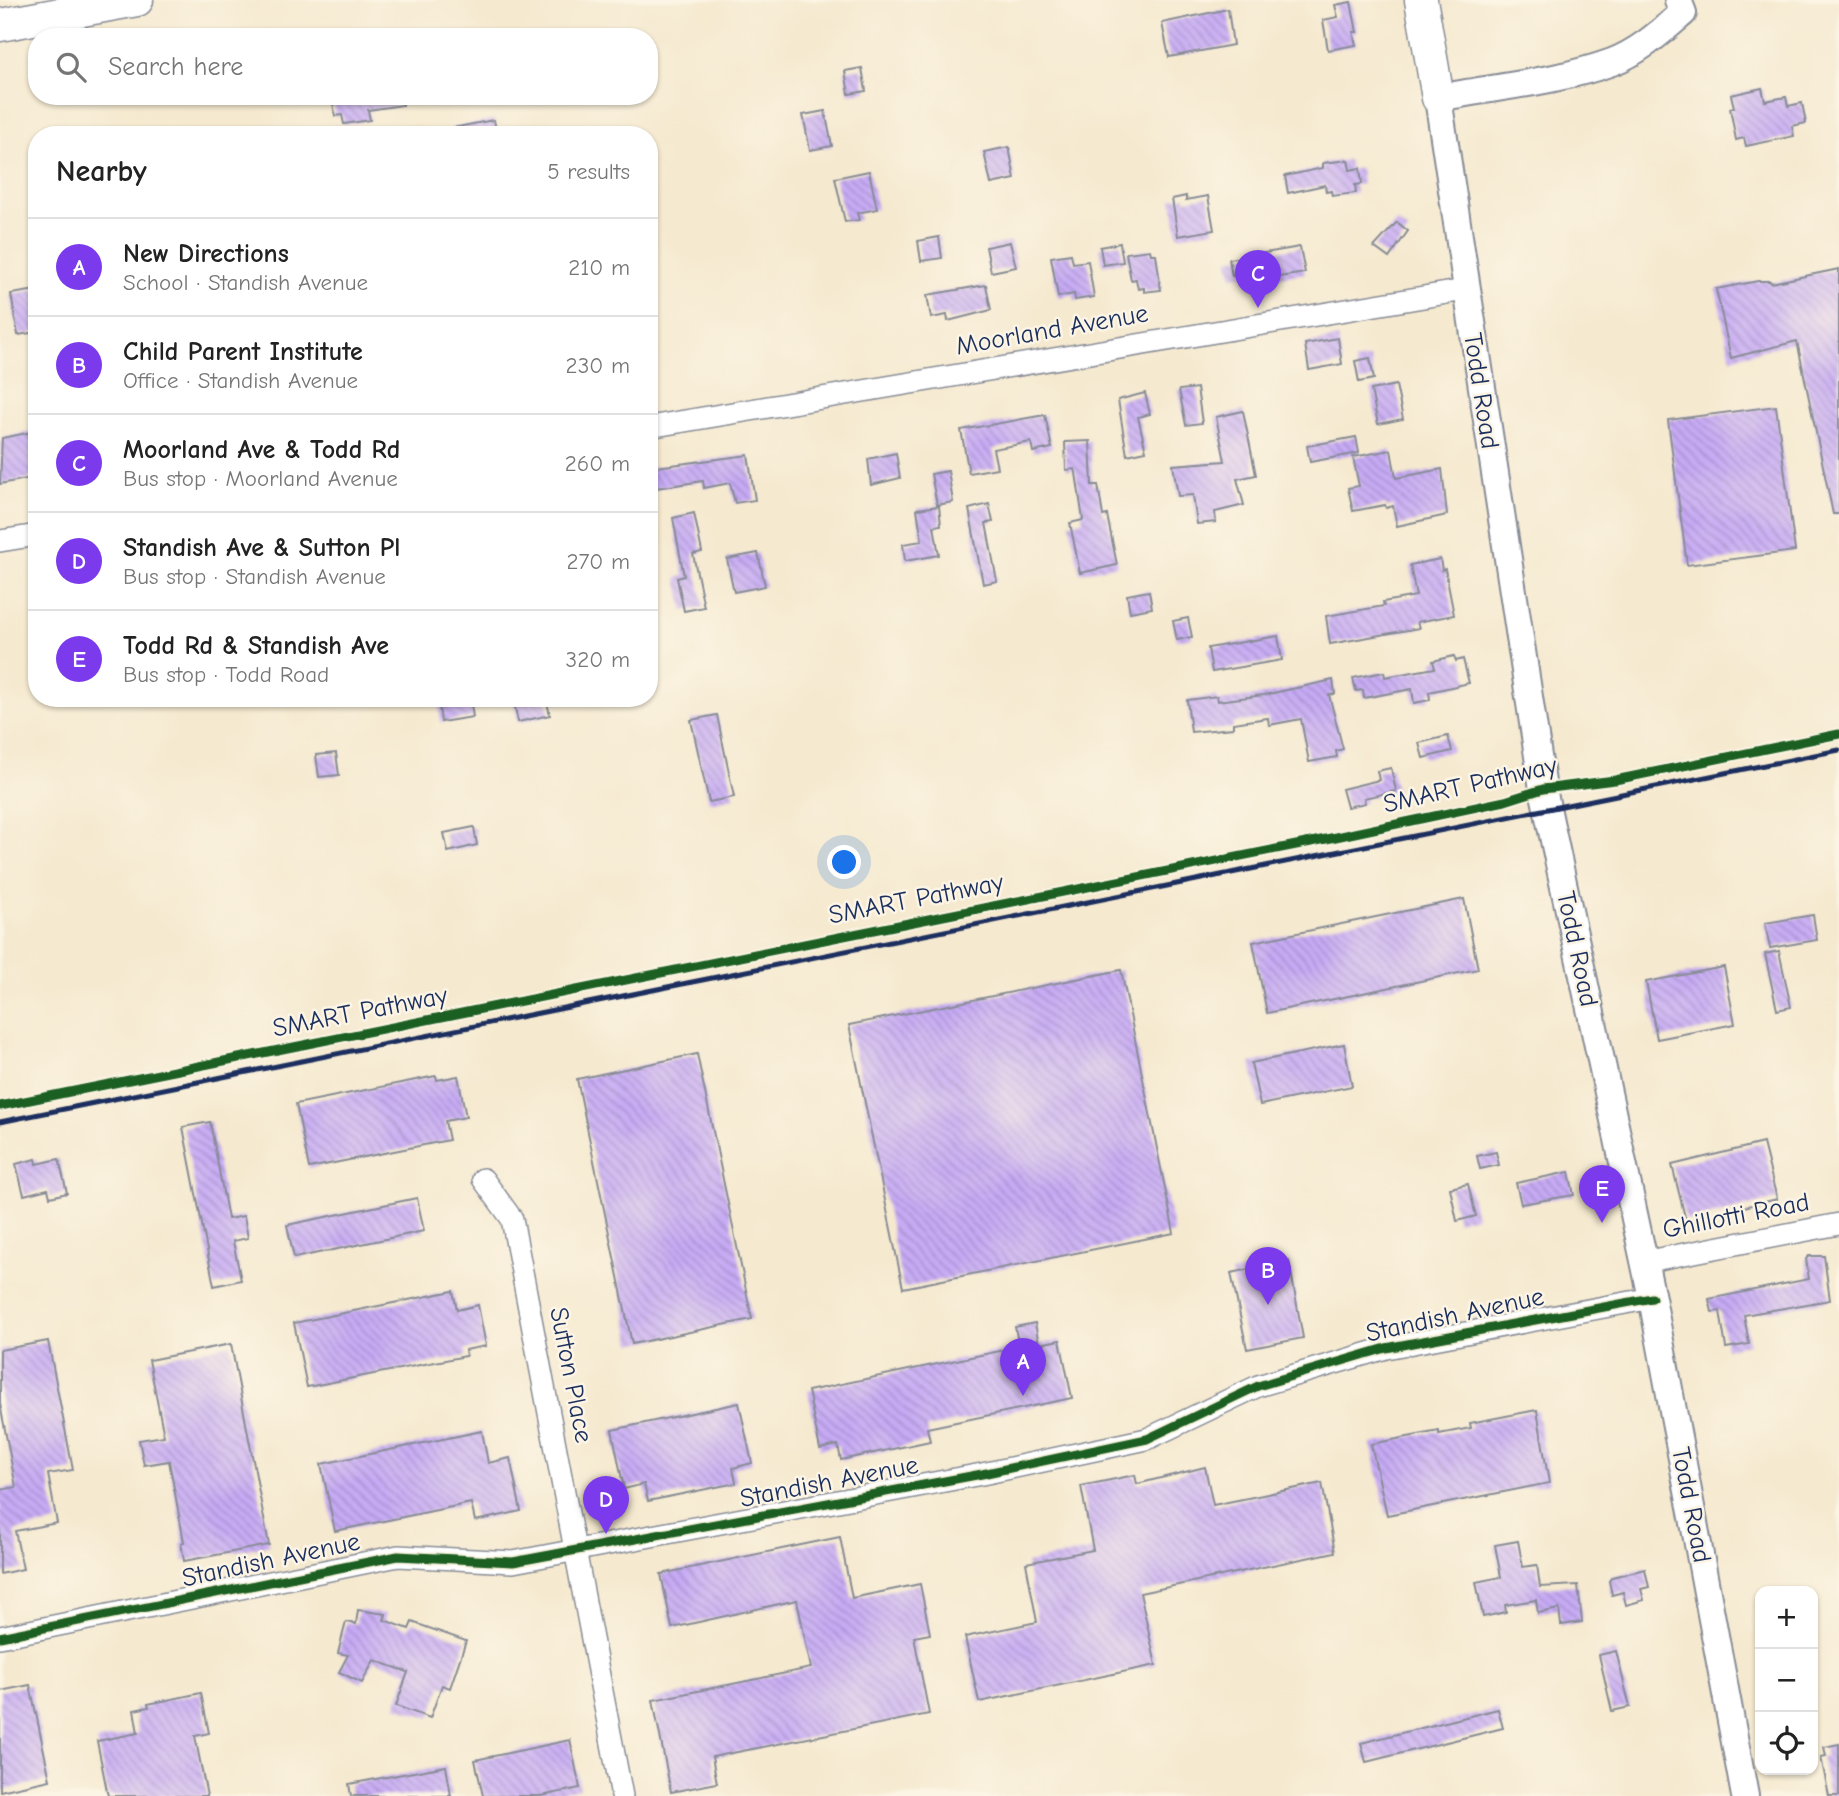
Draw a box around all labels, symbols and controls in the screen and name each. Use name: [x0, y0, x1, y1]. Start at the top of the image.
search box: [28, 28, 658, 105]
icon: search: [52, 48, 90, 86]
text: Search here: [108, 52, 243, 82]
text: Nearby: [56, 154, 147, 189]
text: 5 results: [547, 158, 630, 185]
text: New Directions: [123, 239, 289, 269]
pin: C: [1235, 250, 1281, 308]
text: A: [73, 254, 85, 281]
text: 210 m: [568, 254, 630, 281]
text: School · Standish Avenue: [123, 269, 368, 296]
street label: Moorland Avenue: [953, 298, 1151, 362]
street label: Todd Road: [1457, 331, 1505, 451]
text: Child Parent Institute: [123, 337, 363, 367]
text: B: [72, 352, 86, 379]
text: 230 m: [566, 352, 630, 379]
text: Office · Standish Avenue: [123, 367, 358, 394]
text: Moorland Ave & Todd Rd: [123, 435, 400, 465]
text: C: [72, 450, 86, 477]
text: 260 m: [565, 450, 630, 477]
text: Bus stop · Moorland Avenue: [123, 465, 398, 492]
text: Standish Ave & Sutton Pl: [123, 533, 400, 563]
text: D: [72, 548, 86, 575]
text: 270 m: [566, 548, 630, 575]
text: Bus stop · Standish Avenue: [123, 563, 386, 590]
text: Todd Rd & Standish Ave: [123, 631, 389, 661]
text: E: [72, 646, 86, 673]
text: 320 m: [566, 646, 630, 673]
text: Bus stop · Todd Road: [123, 661, 329, 688]
street label: SMART Pathway: [1380, 750, 1560, 820]
your location: [827, 845, 861, 879]
street label: SMART Pathway: [826, 867, 1006, 931]
street label: Todd Road: [1550, 889, 1604, 1009]
street label: SMART Pathway: [270, 980, 450, 1044]
pin: E: [1579, 1165, 1625, 1223]
street label: Ghillotti Road: [1660, 1187, 1812, 1245]
pin: B: [1245, 1247, 1291, 1305]
street label: Standish Avenue: [1363, 1281, 1547, 1349]
street label: Sutton Place: [543, 1304, 599, 1446]
pin: A: [1000, 1338, 1046, 1396]
street label: Todd Road: [1665, 1445, 1717, 1565]
street label: Standish Avenue: [737, 1450, 921, 1514]
pin: D: [583, 1476, 629, 1534]
street label: Standish Avenue: [179, 1526, 363, 1594]
map controls: [1755, 1586, 1818, 1775]
button: +: [1755, 1586, 1818, 1649]
button: −: [1755, 1649, 1818, 1712]
button: locate: [1755, 1712, 1818, 1775]

